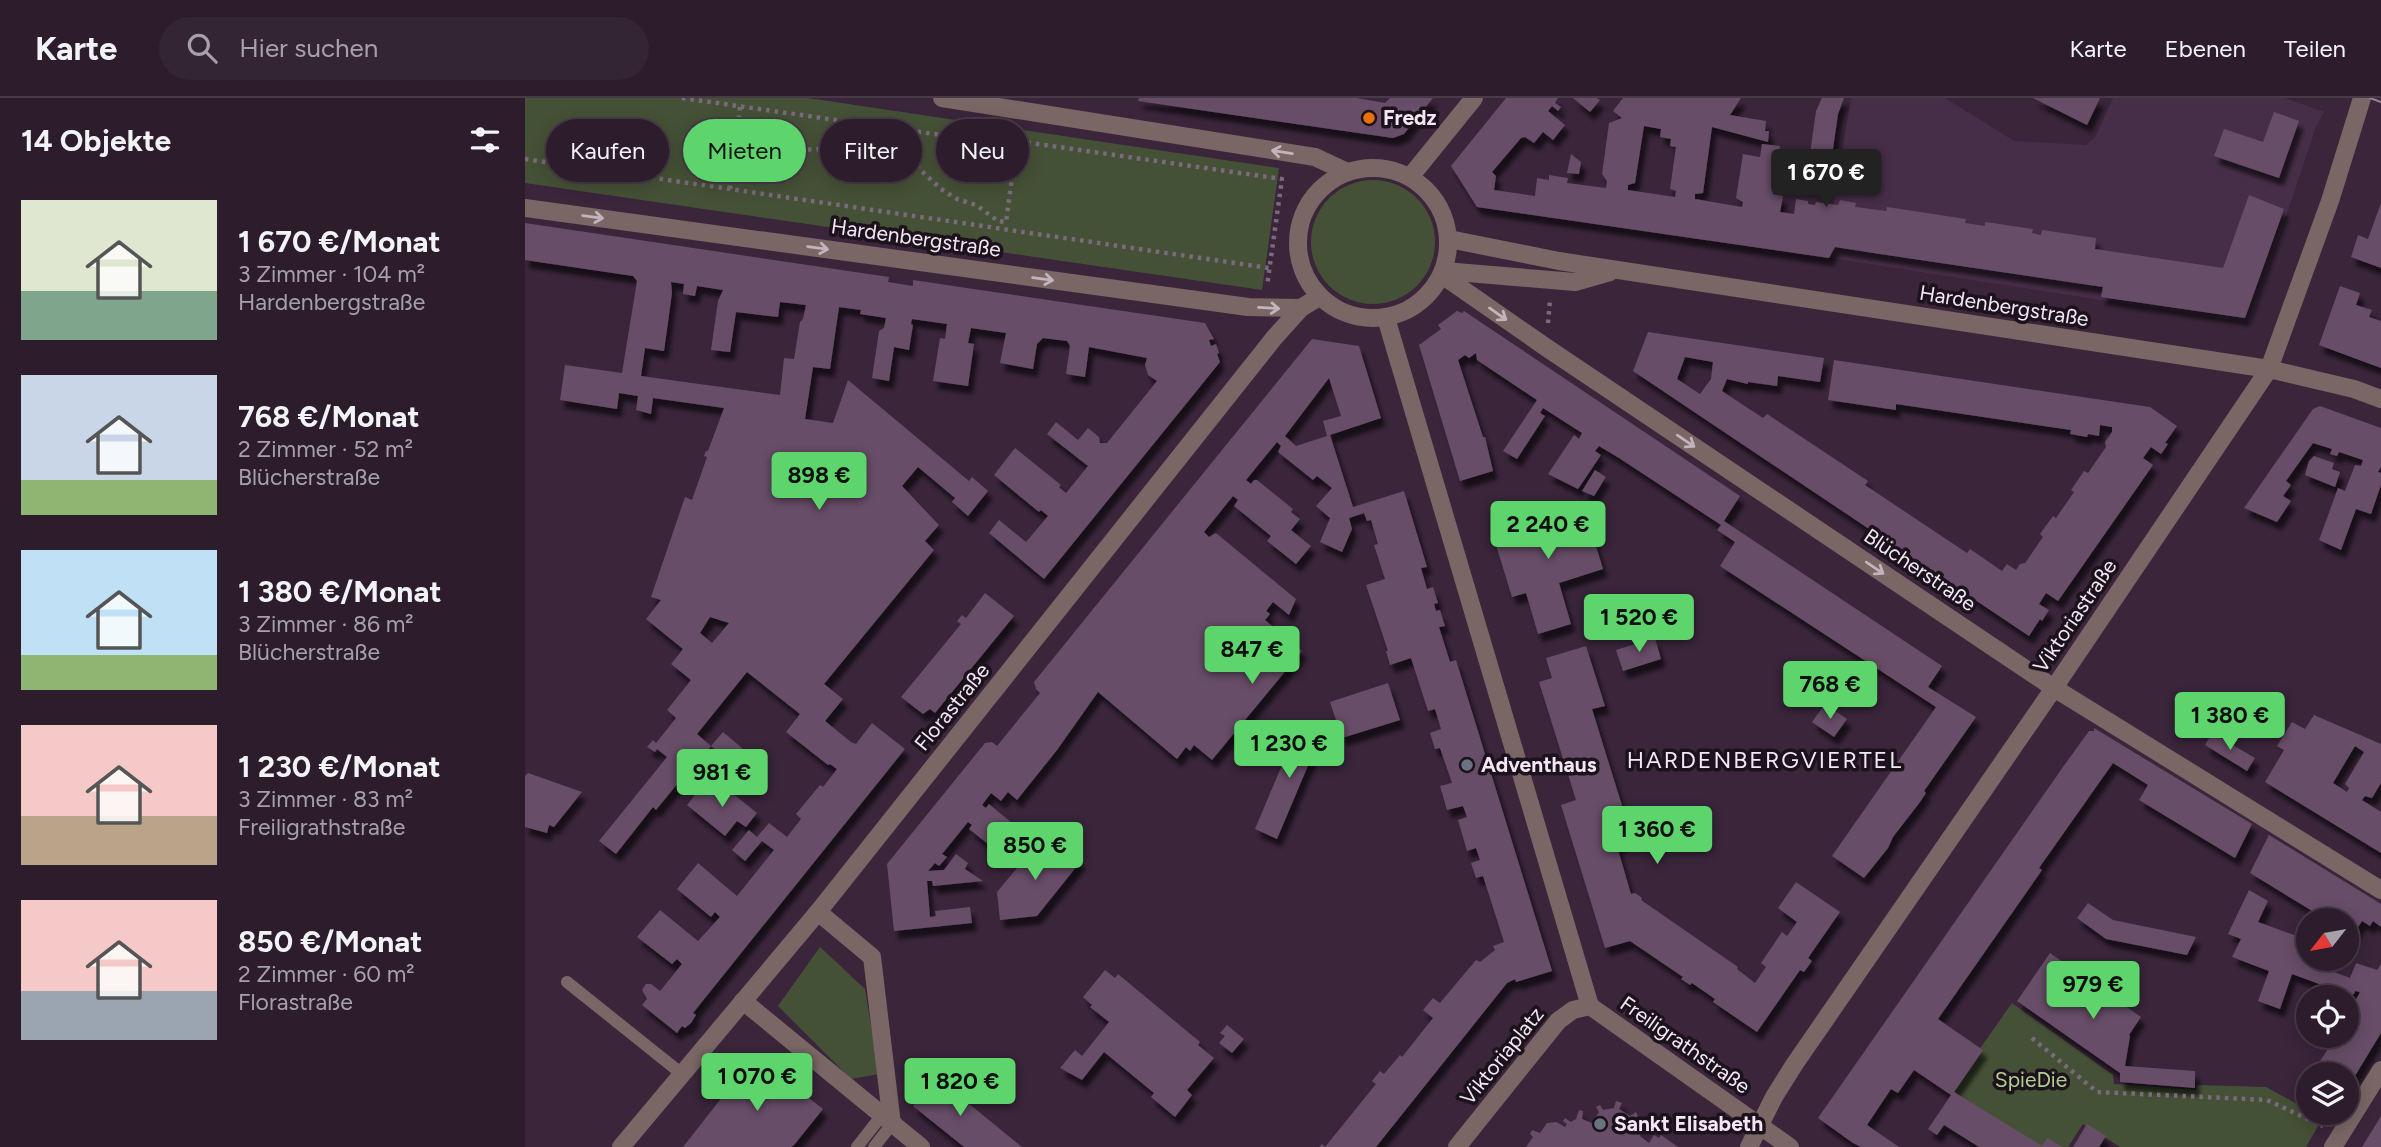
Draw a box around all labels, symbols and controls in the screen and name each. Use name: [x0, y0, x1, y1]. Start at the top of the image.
search box: [159, 17, 649, 80]
text: Karte: [35, 29, 117, 68]
icon: search: [183, 29, 221, 67]
text: Hier suchen: [239, 32, 378, 64]
text: Karte: [2070, 34, 2127, 63]
text: Ebenen: [2165, 34, 2246, 63]
text: Teilen: [2284, 34, 2346, 63]
place label: Fredz: [1383, 105, 1437, 130]
marker: Fredz: [1361, 110, 1377, 126]
chip: Kaufen: [546, 119, 669, 182]
chip: Mieten: [683, 119, 806, 182]
chip: Filter: [820, 119, 922, 182]
chip: Neu: [936, 119, 1029, 182]
icon: filters: [466, 121, 504, 159]
text: 14 Objekte: [21, 122, 171, 159]
one-way arrow: [1271, 145, 1294, 158]
pin: 1 670 €: [1761, 150, 1891, 209]
text: 1 670 €: [1787, 158, 1865, 186]
one-way arrow: [581, 211, 603, 224]
street label: Hardenbergstraße: [830, 213, 1003, 262]
text: 1 670 €/Monat: [238, 223, 441, 260]
icon: home: [77, 228, 161, 312]
one-way arrow: [806, 242, 829, 255]
text: 3 Zimmer · 104 m²: [238, 260, 425, 288]
one-way arrow: [1032, 272, 1054, 285]
street label: Hardenbergstraße: [1918, 280, 2091, 331]
text: Hardenbergstraße: [238, 288, 425, 316]
one-way arrow: [1257, 301, 1280, 314]
one-way arrow: [1488, 307, 1507, 321]
text: 768 €/Monat: [238, 398, 420, 435]
icon: home: [77, 403, 161, 487]
one-way arrow: [1676, 434, 1695, 449]
text: 2 Zimmer · 52 m²: [238, 435, 413, 463]
pin: 898 €: [770, 452, 868, 512]
text: 898 €: [788, 461, 850, 489]
text: Blücherstraße: [238, 463, 380, 491]
pin: 2 240 €: [1483, 502, 1613, 561]
text: 2 240 €: [1506, 510, 1590, 538]
street label: Blücherstraße: [1860, 523, 1981, 616]
street label: Viktoriastraße: [2028, 554, 2122, 677]
one-way arrow: [1865, 561, 1884, 575]
text: 1 380 €/Monat: [238, 573, 441, 610]
icon: home: [77, 578, 161, 662]
pin: 1 520 €: [1574, 594, 1704, 654]
text: 1 520 €: [1600, 603, 1678, 631]
text: 3 Zimmer · 86 m²: [238, 610, 414, 638]
pin: 847 €: [1203, 626, 1301, 686]
text: 847 €: [1221, 635, 1283, 663]
text: Blücherstraße: [238, 638, 380, 666]
street label: Florastraße: [909, 658, 994, 755]
pin: 768 €: [1781, 662, 1879, 721]
text: 768 €: [1799, 670, 1861, 698]
pin: 1 380 €: [2165, 692, 2295, 752]
text: 1 380 €: [2191, 701, 2269, 729]
pin: 1 230 €: [1224, 720, 1354, 780]
text: 1 230 €: [1250, 729, 1328, 757]
district label: HARDENBERGVIERTEL: [1627, 746, 1903, 774]
text: 1 230 €/Monat: [238, 748, 440, 785]
pin: 981 €: [673, 750, 771, 809]
place label: Adventhaus: [1481, 752, 1597, 777]
icon: home: [77, 753, 161, 837]
marker: Adventhaus: [1459, 757, 1475, 773]
text: 981 €: [693, 758, 751, 786]
text: 3 Zimmer · 83 m²: [238, 785, 413, 813]
pin: 1 360 €: [1592, 806, 1722, 866]
text: Freiligrathstraße: [238, 813, 405, 841]
text: 1 360 €: [1618, 815, 1696, 843]
pin: 850 €: [986, 822, 1084, 882]
text: 850 €: [1003, 831, 1067, 859]
north arrow: [2296, 908, 2359, 971]
map controls: [2296, 908, 2359, 1125]
text: 850 €/Monat: [238, 923, 422, 960]
icon: home: [77, 928, 161, 1012]
text: 2 Zimmer · 60 m²: [238, 960, 415, 988]
pin: 979 €: [2044, 962, 2142, 1021]
text: 979 €: [2063, 970, 2123, 998]
button: locate: [2296, 985, 2359, 1048]
text: Florastraße: [238, 988, 353, 1016]
street label: Freiligrathstraße: [1616, 991, 1755, 1099]
street label: Viktoriaplatz: [1455, 1002, 1549, 1110]
pin: 1 070 €: [692, 1054, 822, 1113]
pin: 1 820 €: [895, 1058, 1025, 1118]
text: 1 070 €: [717, 1062, 797, 1090]
button: layers: [2296, 1062, 2359, 1125]
text: 1 820 €: [921, 1067, 999, 1095]
park label: SpieDie: [1995, 1067, 2067, 1092]
place label: Sankt Elisabeth: [1614, 1111, 1763, 1136]
marker: Sankt Elisabeth: [1592, 1116, 1608, 1132]

